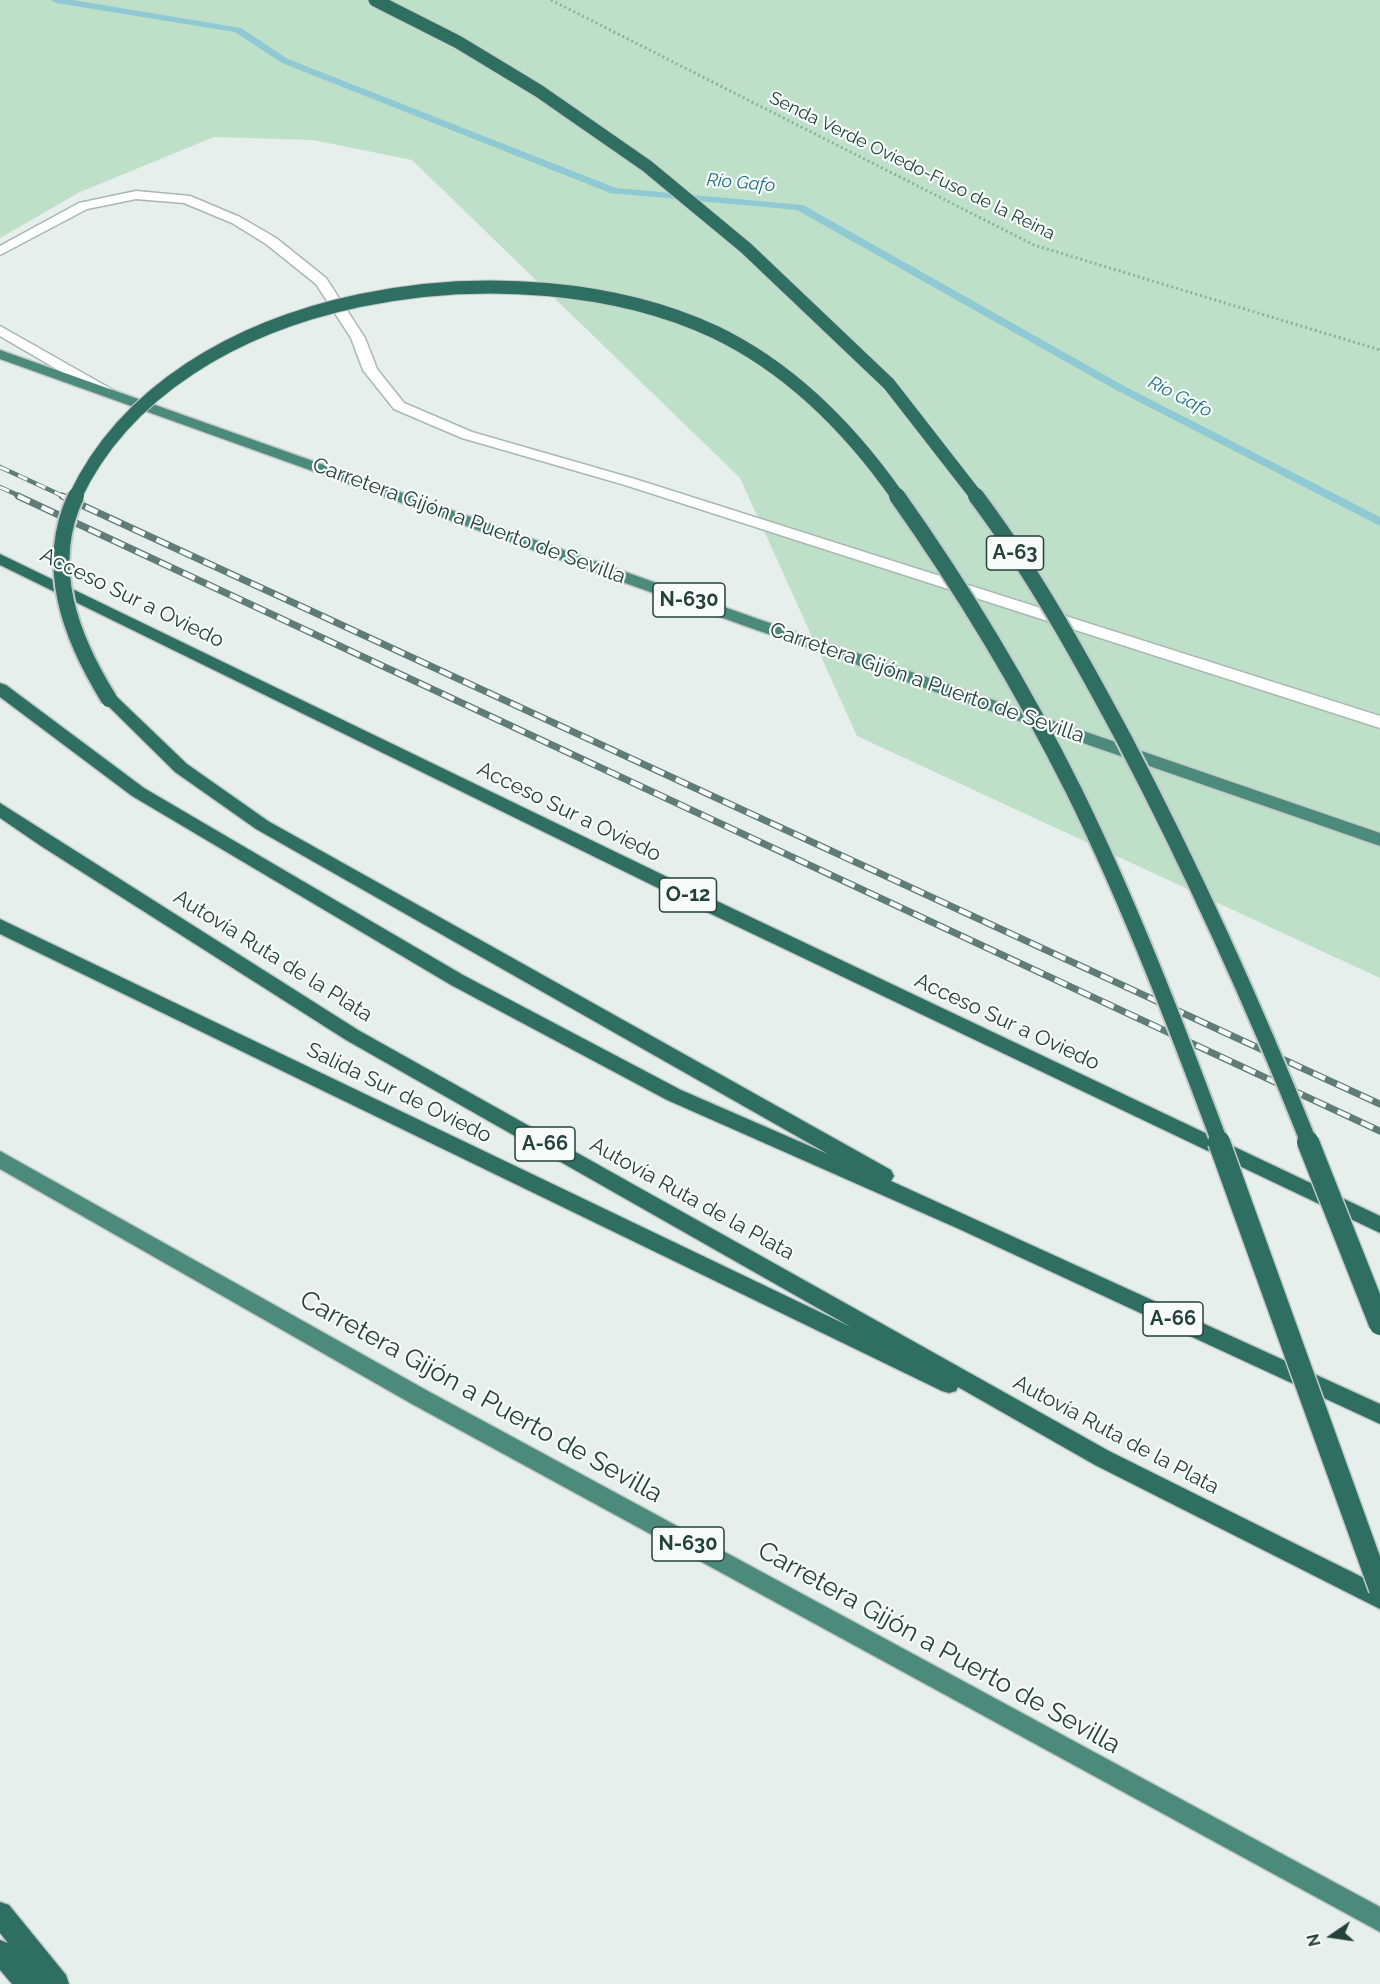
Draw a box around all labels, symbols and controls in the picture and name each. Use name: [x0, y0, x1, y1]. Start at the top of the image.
street label: Senda Verde Oviedo-Fuso de la Reina: [766, 87, 1058, 245]
water label: Río Gafo: [706, 169, 776, 197]
water label: Río Gafo: [1144, 372, 1216, 422]
street label: Carretera Gijón a Puerto de Sevilla: [309, 453, 629, 589]
road number: A-63: [986, 536, 1044, 570]
street label: Acceso Sur a Oviedo: [36, 543, 228, 653]
road number: N-630: [653, 583, 725, 617]
street label: Carretera Gijón a Puerto de Sevilla: [766, 617, 1088, 749]
street label: Acceso Sur a Oviedo: [473, 757, 665, 867]
road number: O-12: [660, 878, 716, 912]
street label: Autovía Ruta de la Plata: [169, 884, 377, 1028]
street label: Acceso Sur a Oviedo: [910, 968, 1104, 1076]
street label: Salida Sur de Oviedo: [302, 1037, 496, 1149]
road number: A-66: [515, 1127, 575, 1161]
street label: Autovía Ruta de la Plata: [585, 1132, 799, 1266]
street label: Carretera Gijón a Puerto de Sevilla: [294, 1284, 668, 1510]
road number: A-66: [1143, 1302, 1203, 1336]
street label: Autovía Ruta de la Plata: [1009, 1370, 1223, 1500]
road number: N-630: [652, 1527, 724, 1561]
street label: Carretera Gijón a Puerto de Sevilla: [752, 1535, 1126, 1761]
north arrow: [1302, 1906, 1362, 1966]
text: N: [1303, 1932, 1325, 1948]

